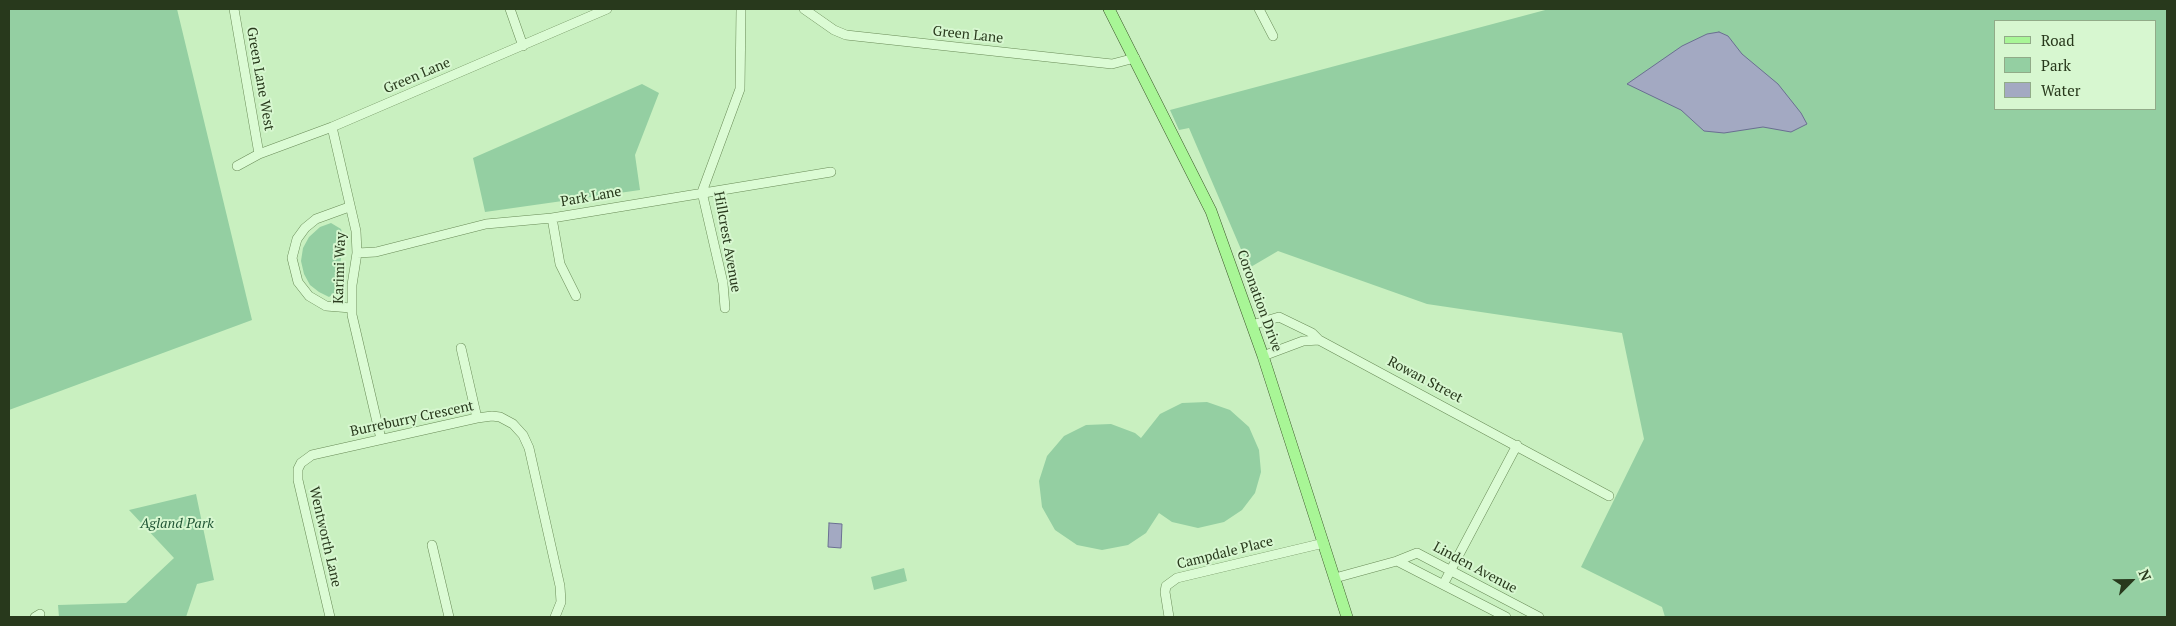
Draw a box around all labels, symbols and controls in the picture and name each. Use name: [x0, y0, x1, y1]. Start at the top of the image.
legend: [1994, 20, 2156, 110]
street label: Green Lane: [932, 23, 1004, 47]
street label: Green Lane West: [243, 26, 277, 132]
text: Road: [2041, 30, 2074, 50]
street label: Green Lane: [381, 54, 453, 98]
text: Park: [2041, 55, 2071, 75]
text: Water: [2041, 80, 2080, 100]
street label: Park Lane: [559, 183, 623, 211]
street label: Hillcrest Avenue: [710, 190, 744, 294]
street label: Karimi Way: [330, 232, 350, 304]
street label: Coronation Drive: [1233, 248, 1285, 354]
street label: Rowan Street: [1385, 353, 1465, 407]
street label: Burreburry Crescent: [349, 398, 475, 440]
street label: Wentworth Lane: [305, 485, 345, 589]
park label: Agland Park: [140, 516, 214, 532]
street label: Campdale Place: [1175, 533, 1275, 573]
street label: Linden Avenue: [1430, 539, 1520, 597]
north arrow: [2106, 556, 2156, 606]
text: N: [2134, 566, 2156, 584]

